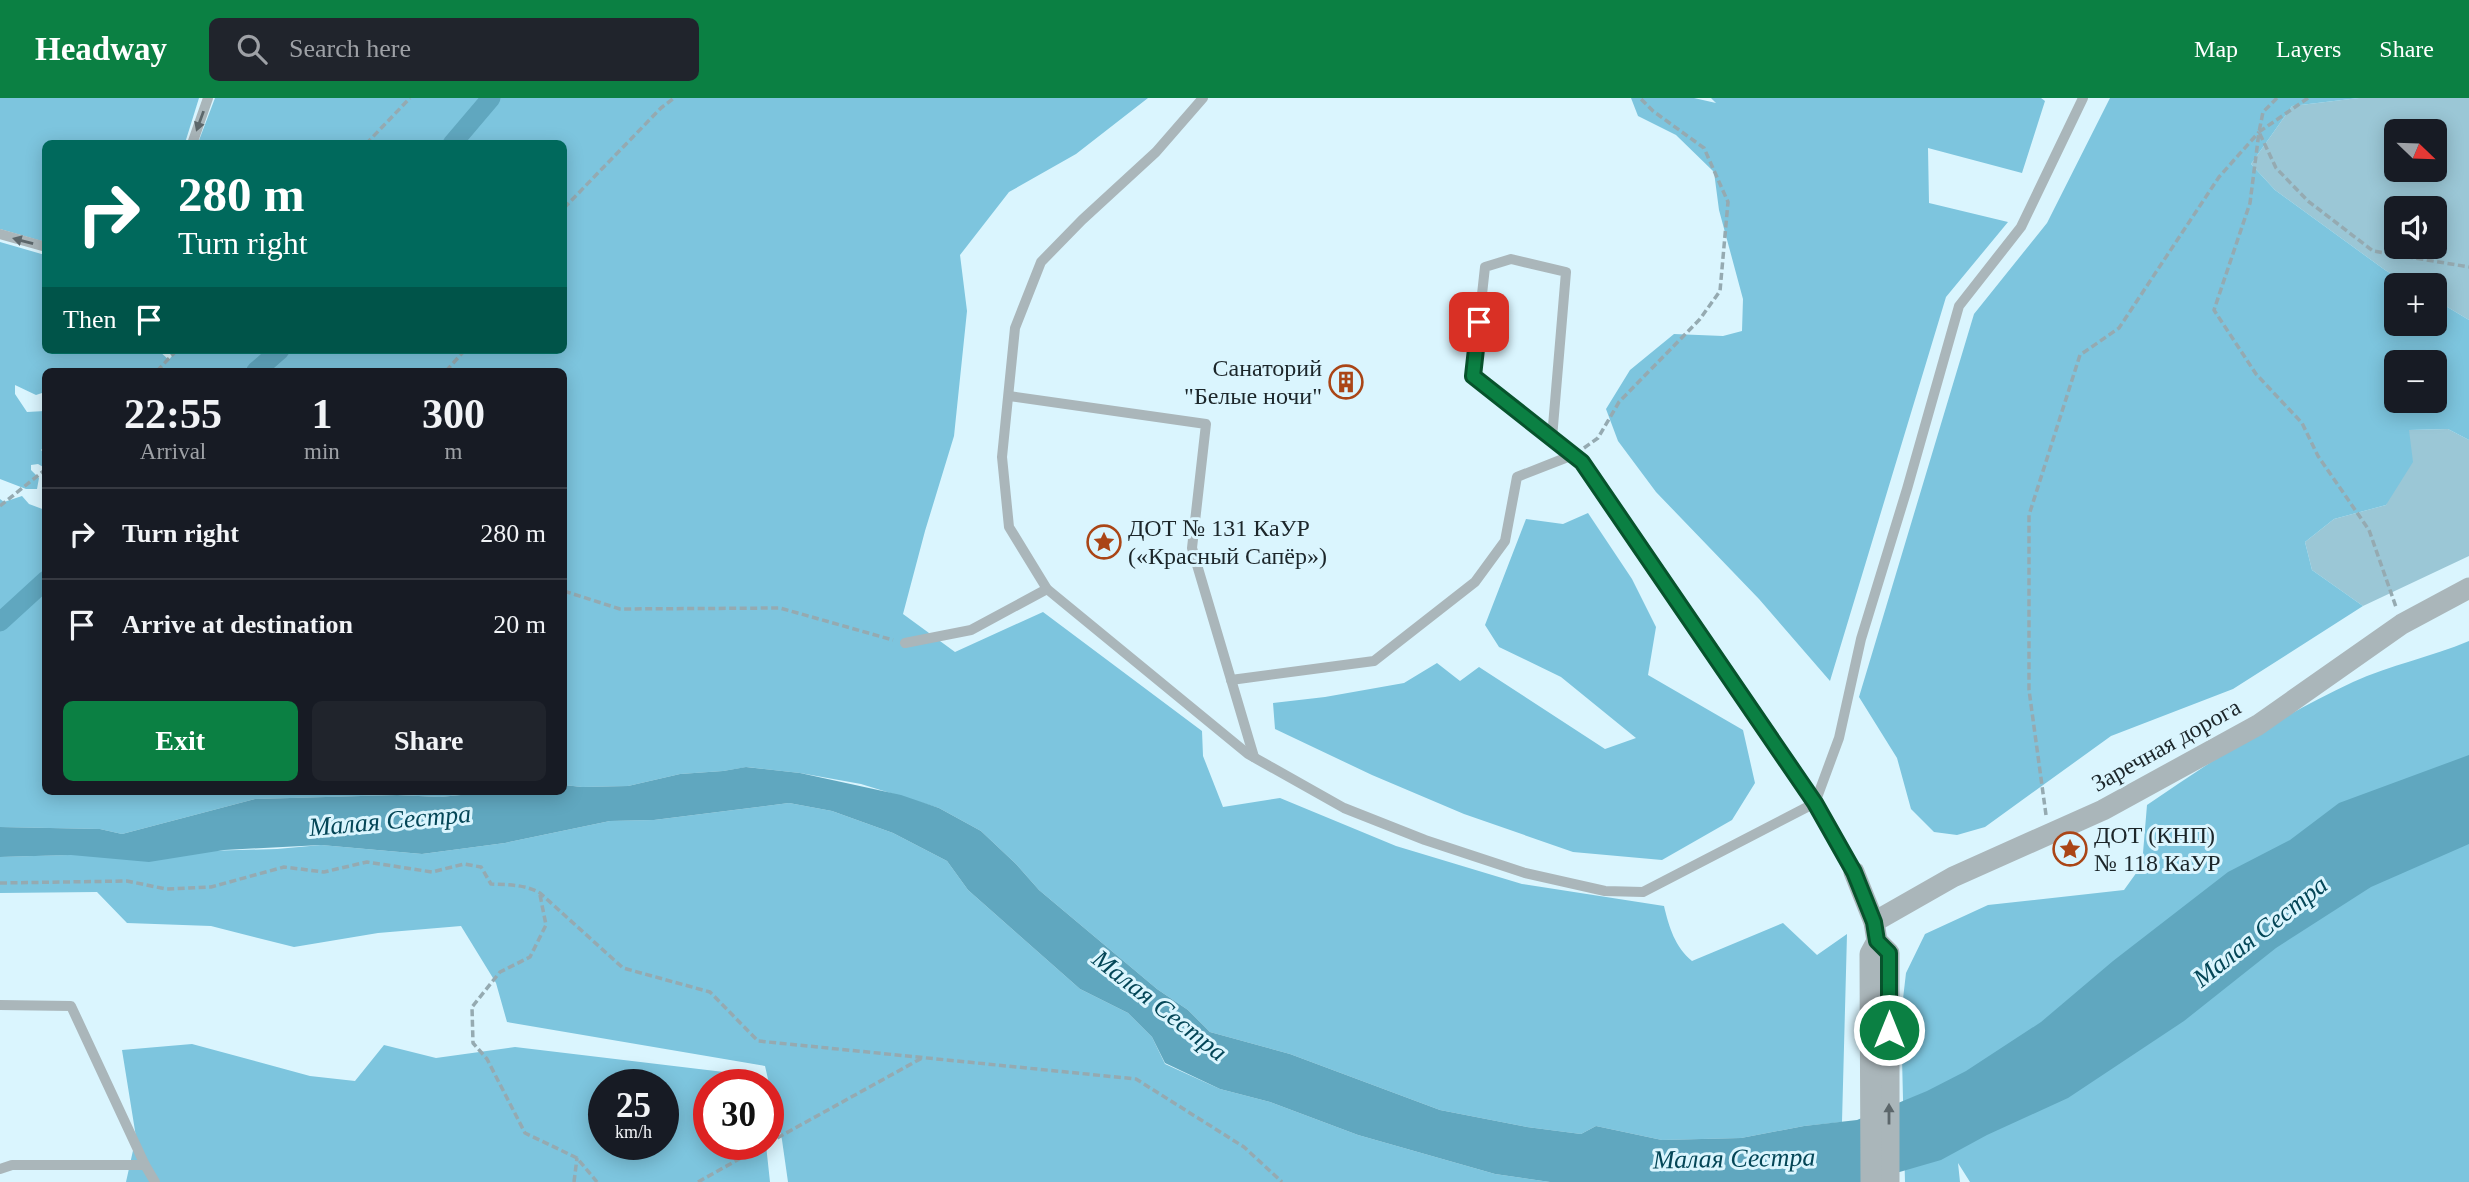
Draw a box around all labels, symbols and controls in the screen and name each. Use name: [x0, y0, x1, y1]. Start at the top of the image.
search box: [209, 18, 699, 81]
icon: search: [233, 30, 271, 68]
text: Headway: [35, 31, 167, 67]
text: Search here: [289, 34, 411, 63]
text: Map: [2194, 36, 2238, 62]
text: Layers: [2276, 36, 2341, 62]
text: Share: [2379, 36, 2434, 62]
one-way arrow: [194, 110, 205, 131]
north arrow: [2384, 119, 2446, 182]
map controls: [2384, 119, 2447, 413]
text: 280 m: [178, 167, 305, 222]
icon: right: [63, 168, 154, 259]
button: sound: [2384, 196, 2447, 259]
text: Turn right: [178, 225, 308, 261]
one-way arrow: [12, 235, 33, 245]
button: +: [2384, 273, 2447, 336]
pin: [1449, 292, 1509, 352]
icon: arrive: [130, 301, 168, 339]
icon: arrive: [1460, 303, 1498, 341]
text: Then: [63, 305, 116, 334]
button: −: [2384, 350, 2447, 413]
place label: Санаторий "Белые ночи": [1184, 355, 1322, 409]
building icon: Санаторий "Белые ночи": [1327, 363, 1365, 401]
text: 22:55: [124, 391, 222, 437]
text: 1: [311, 391, 332, 437]
text: 300: [422, 391, 485, 437]
text: Arrival: [140, 439, 206, 464]
text: min: [304, 439, 340, 464]
text: m: [444, 439, 462, 464]
icon: right: [63, 515, 101, 553]
place label: ДОТ № 131 КаУР («Красный Сапёр»): [1128, 515, 1327, 569]
text: Turn right: [122, 519, 239, 548]
text: 280 m: [480, 519, 546, 548]
place icon: ДОТ № 131 КаУР («Красный Сапёр»): [1085, 523, 1123, 561]
icon: arrive: [63, 606, 101, 644]
text: Arrive at destination: [122, 610, 353, 639]
text: 20 m: [493, 610, 546, 639]
street label: Заречная дорога: [2087, 693, 2245, 797]
button: Exit: [63, 701, 298, 781]
button: Share: [312, 701, 546, 781]
water label: Малая Сестра: [307, 799, 472, 842]
place label: ДОТ (КНП) № 118 КаУР: [2094, 822, 2221, 876]
place icon: ДОТ (КНП) № 118 КаУР: [2051, 830, 2089, 868]
water label: Малая Сестра: [2187, 870, 2333, 993]
water label: Малая Сестра: [1086, 943, 1233, 1067]
position arrow: [1852, 993, 1926, 1067]
speed limit sign: 30: [693, 1069, 784, 1160]
text: 25: [616, 1086, 651, 1125]
one-way arrow: [1883, 1103, 1895, 1125]
text: km/h: [615, 1122, 652, 1142]
water label: Малая Сестра: [1651, 1143, 1816, 1174]

